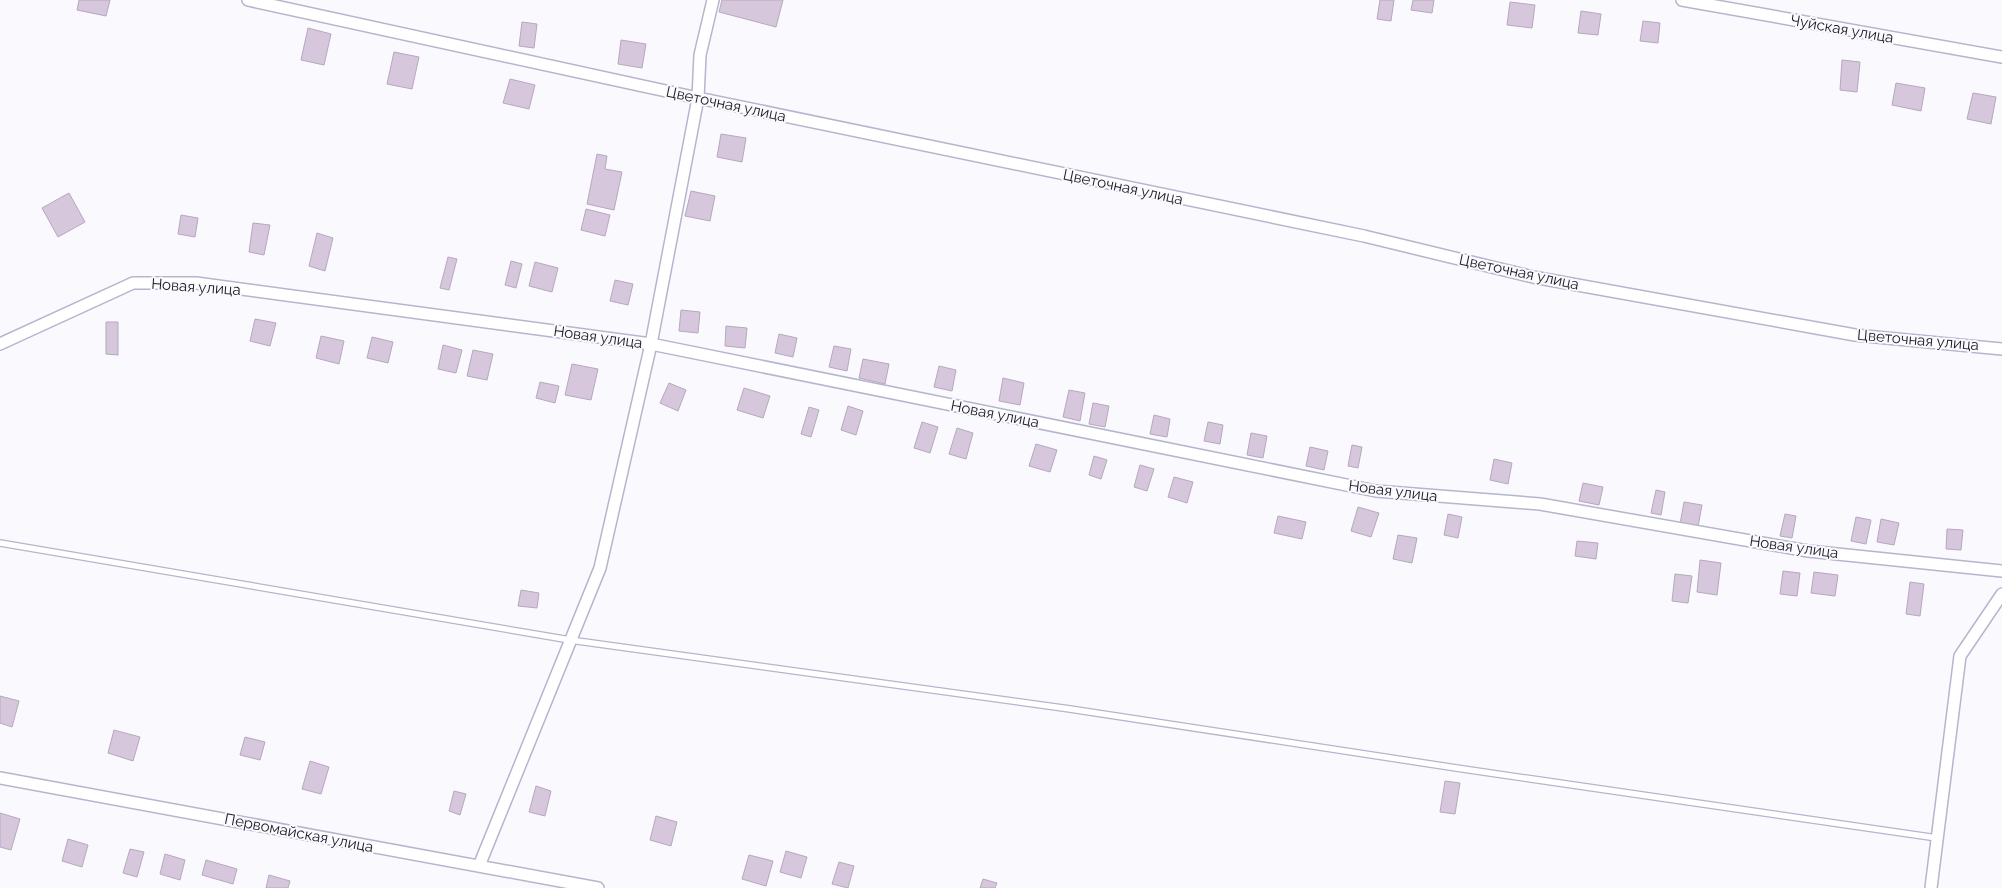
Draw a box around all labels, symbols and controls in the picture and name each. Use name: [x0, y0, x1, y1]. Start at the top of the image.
street label: Чуйская улица: [1789, 11, 1895, 47]
street label: Цветочная улица: [664, 82, 788, 126]
street label: Цветочная улица: [1061, 165, 1185, 209]
street label: Цветочная улица: [1457, 250, 1581, 294]
street label: Новая улица: [151, 275, 241, 299]
street label: Новая улица: [552, 322, 644, 352]
street label: Цветочная улица: [1856, 326, 1980, 354]
street label: Новая улица: [949, 397, 1041, 431]
street label: Новая улица: [1347, 477, 1439, 505]
street label: Новая улица: [1748, 532, 1840, 562]
street label: Первомайская улица: [223, 810, 375, 856]

